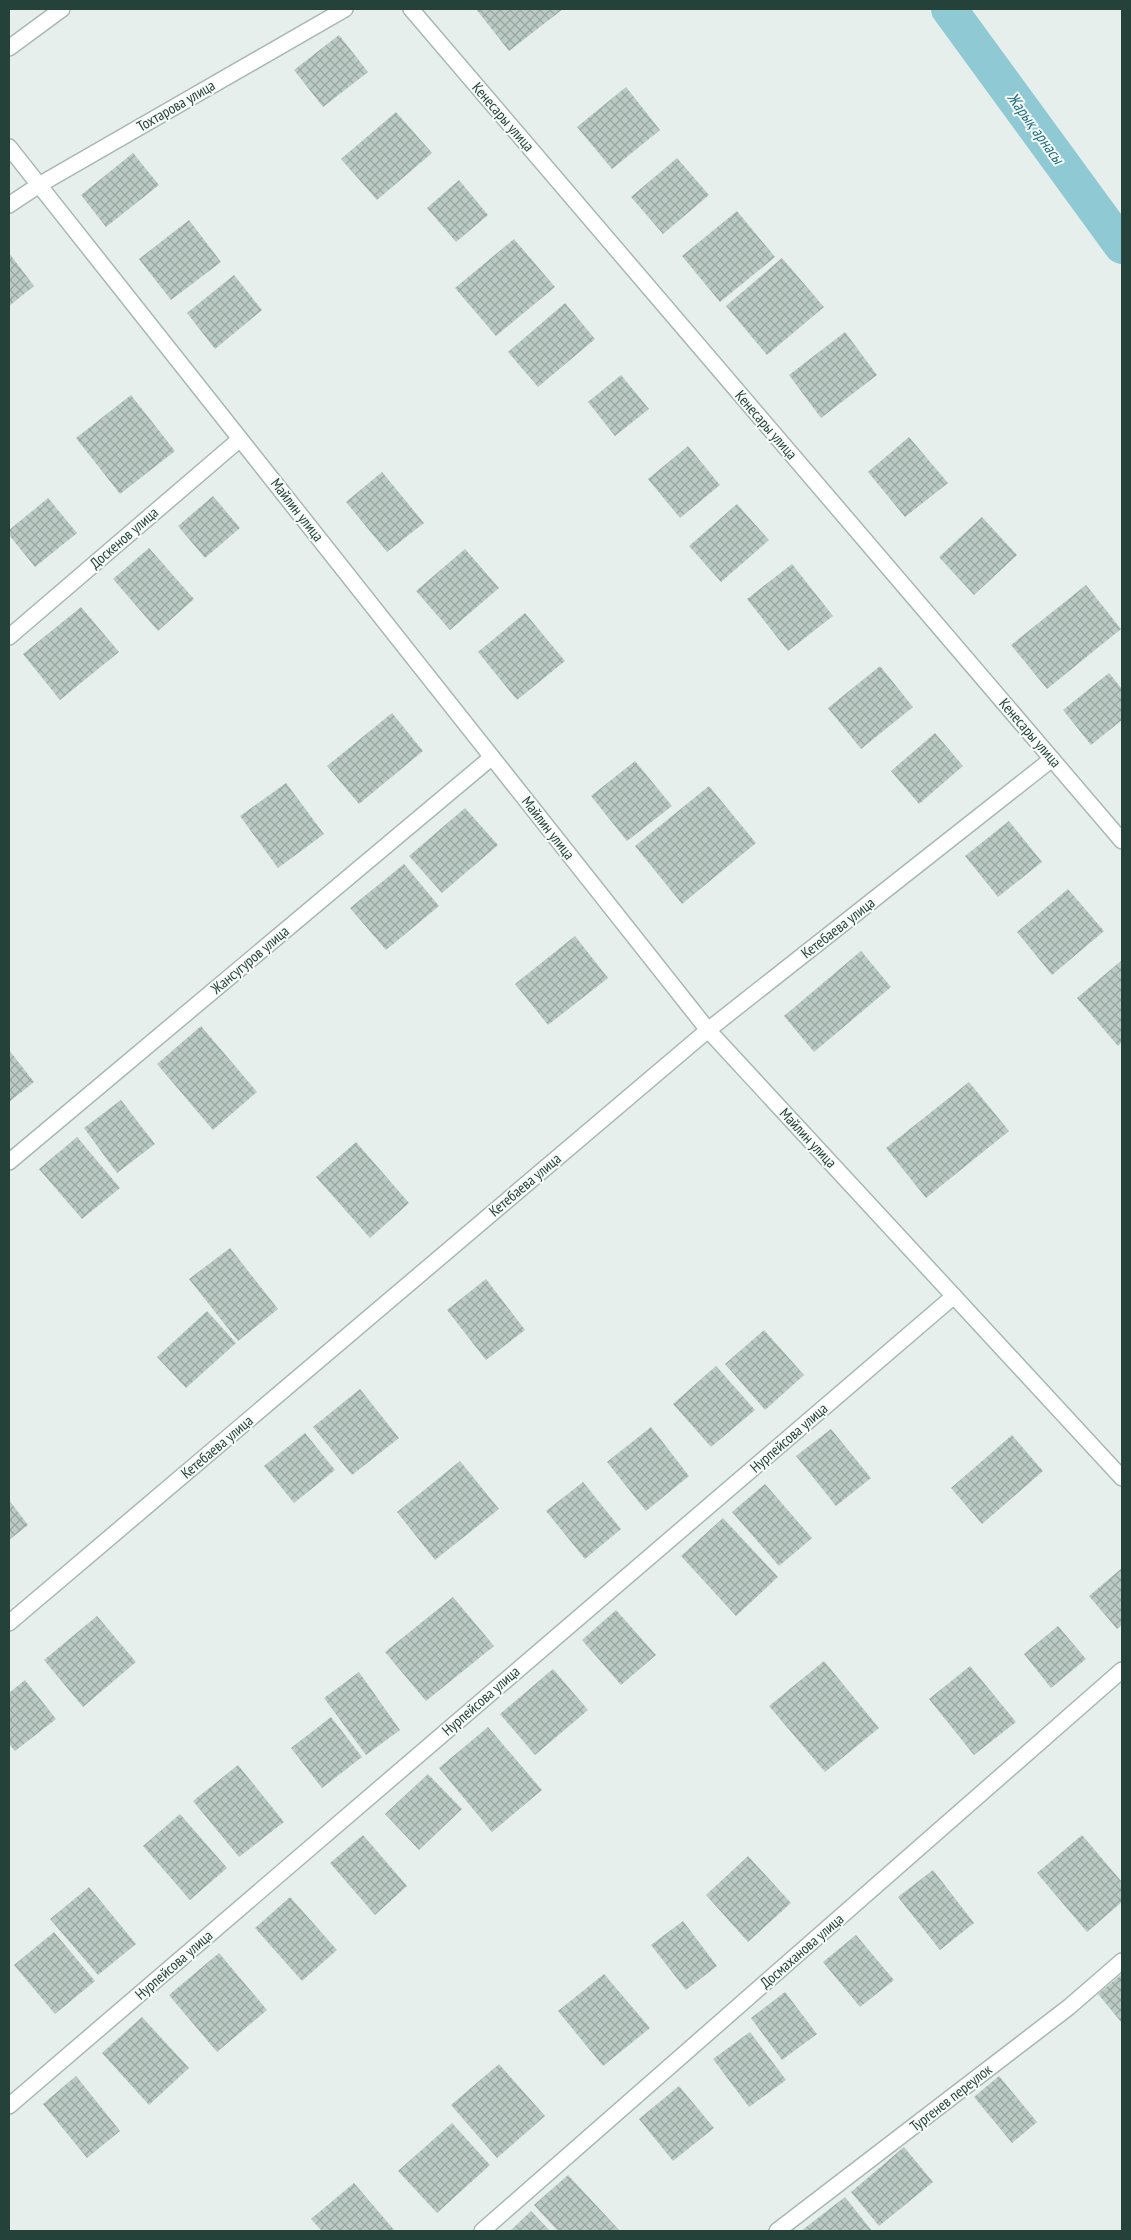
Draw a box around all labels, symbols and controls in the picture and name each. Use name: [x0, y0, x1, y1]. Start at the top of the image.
street label: Тохтарова улица: [133, 76, 218, 136]
street label: Кенесары улица: [468, 78, 539, 155]
water label: Жарық арнасы: [1003, 88, 1069, 169]
street label: Кенесары улица: [731, 386, 802, 463]
street label: Майлин улица: [267, 474, 328, 545]
street label: Доскенов улица: [86, 503, 162, 573]
street label: Кенесары улица: [995, 694, 1066, 771]
street label: Майлин улица: [518, 792, 579, 863]
street label: Кетебаева улица: [797, 893, 878, 962]
street label: Жансугуров улица: [206, 921, 293, 998]
street label: Майлин улица: [776, 1104, 841, 1172]
street label: Кетебаева улица: [485, 1149, 565, 1220]
street label: Нурпейсова улица: [746, 1399, 831, 1477]
street label: Кетебаева улица: [177, 1411, 257, 1482]
street label: Нурпейсова улица: [438, 1662, 523, 1740]
street label: Досмаханова улица: [756, 1909, 847, 1992]
street label: Нурпейсова улица: [131, 1926, 216, 2004]
street label: Тургенев переулок: [906, 2060, 996, 2135]

